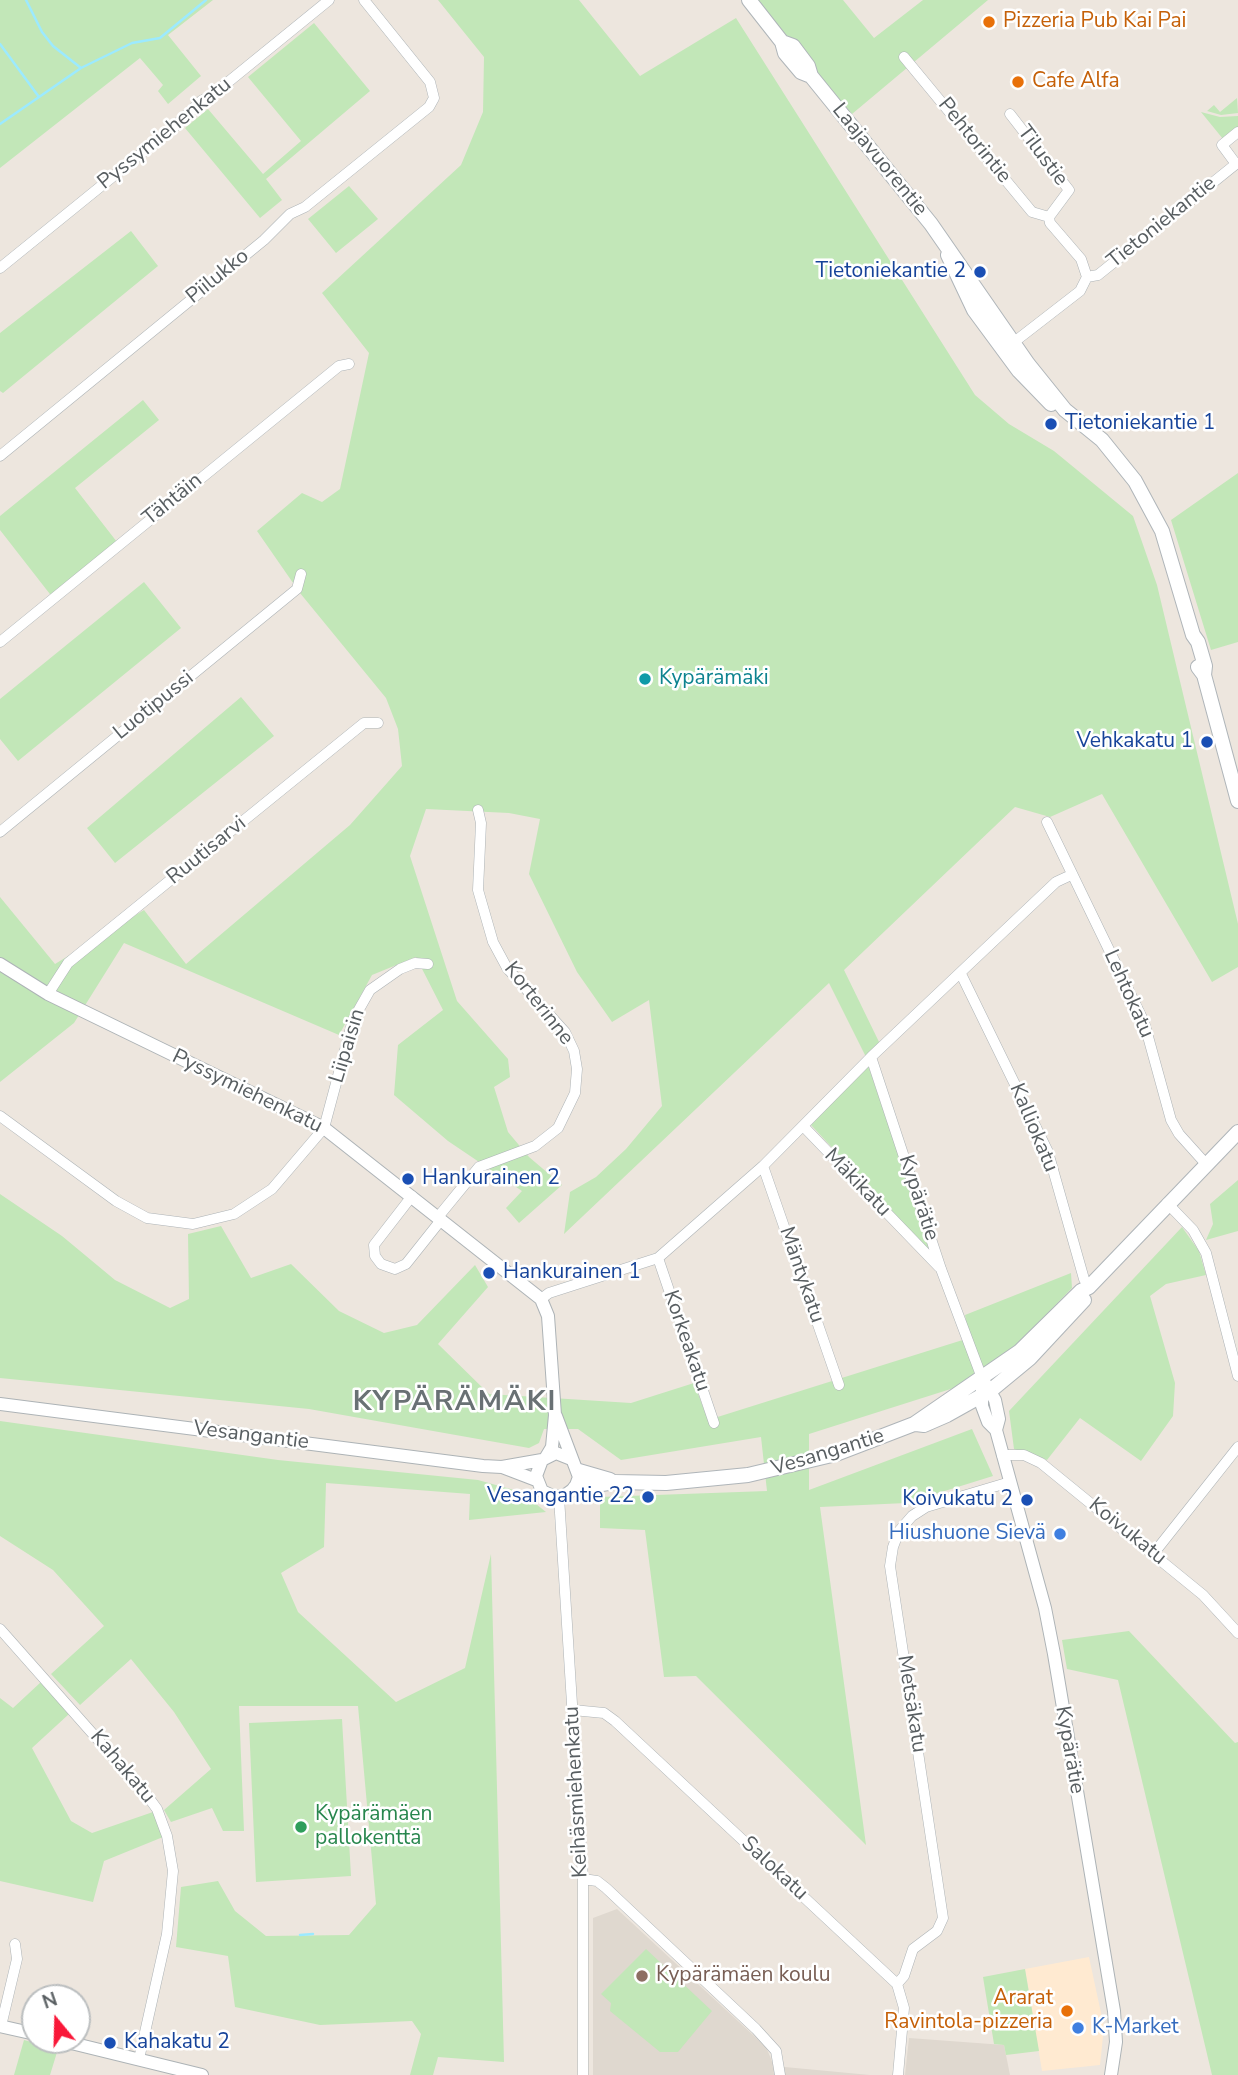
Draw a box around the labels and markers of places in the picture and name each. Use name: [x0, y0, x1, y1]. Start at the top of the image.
place label: Pizzeria Pub Kai Pai: [1003, 9, 1186, 35]
marker: Pizzeria Pub Kai Pai: [981, 14, 997, 30]
place label: Cafe Alfa: [1032, 69, 1120, 95]
marker: Cafe Alfa: [1010, 74, 1026, 90]
place label: Tietoniekantie 2: [816, 259, 966, 285]
marker: Tietoniekantie 2: [972, 264, 988, 280]
place label: Tietoniekantie 1: [1065, 411, 1215, 437]
marker: Tietoniekantie 1: [1043, 416, 1059, 432]
place label: Kypärämäki: [659, 666, 769, 692]
marker: Kypärämäki: [637, 671, 653, 687]
place label: Vehkakatu 1: [1076, 729, 1193, 755]
marker: Vehkakatu 1: [1199, 734, 1215, 750]
place label: Hankurainen 2: [422, 1166, 560, 1192]
marker: Hankurainen 2: [400, 1171, 416, 1187]
place label: Hankurainen 1: [503, 1260, 641, 1286]
marker: Hankurainen 1: [481, 1265, 497, 1281]
place label: Vesangantie 22: [487, 1484, 634, 1510]
place label: Koivukatu 2: [902, 1487, 1013, 1513]
marker: Vesangantie 22: [640, 1489, 656, 1505]
marker: Koivukatu 2: [1019, 1492, 1035, 1508]
place label: Hiushuone Sievä: [889, 1521, 1046, 1547]
marker: Hiushuone Sievä: [1052, 1526, 1068, 1542]
place label: Kypärämäen pallokenttä: [315, 1802, 432, 1852]
marker: Kypärämäen pallokenttä: [293, 1819, 309, 1835]
place label: Kypärämäen koulu: [656, 1963, 831, 1989]
marker: Kypärämäen koulu: [634, 1968, 650, 1984]
place label: Ararat Ravintola-pizzeria: [884, 1986, 1053, 2036]
marker: Ararat Ravintola-pizzeria: [1059, 2003, 1075, 2019]
place label: K-Market: [1092, 2015, 1179, 2041]
marker: K-Market: [1070, 2020, 1086, 2036]
place label: Kahakatu 2: [124, 2030, 230, 2056]
marker: Kahakatu 2: [102, 2035, 118, 2051]

